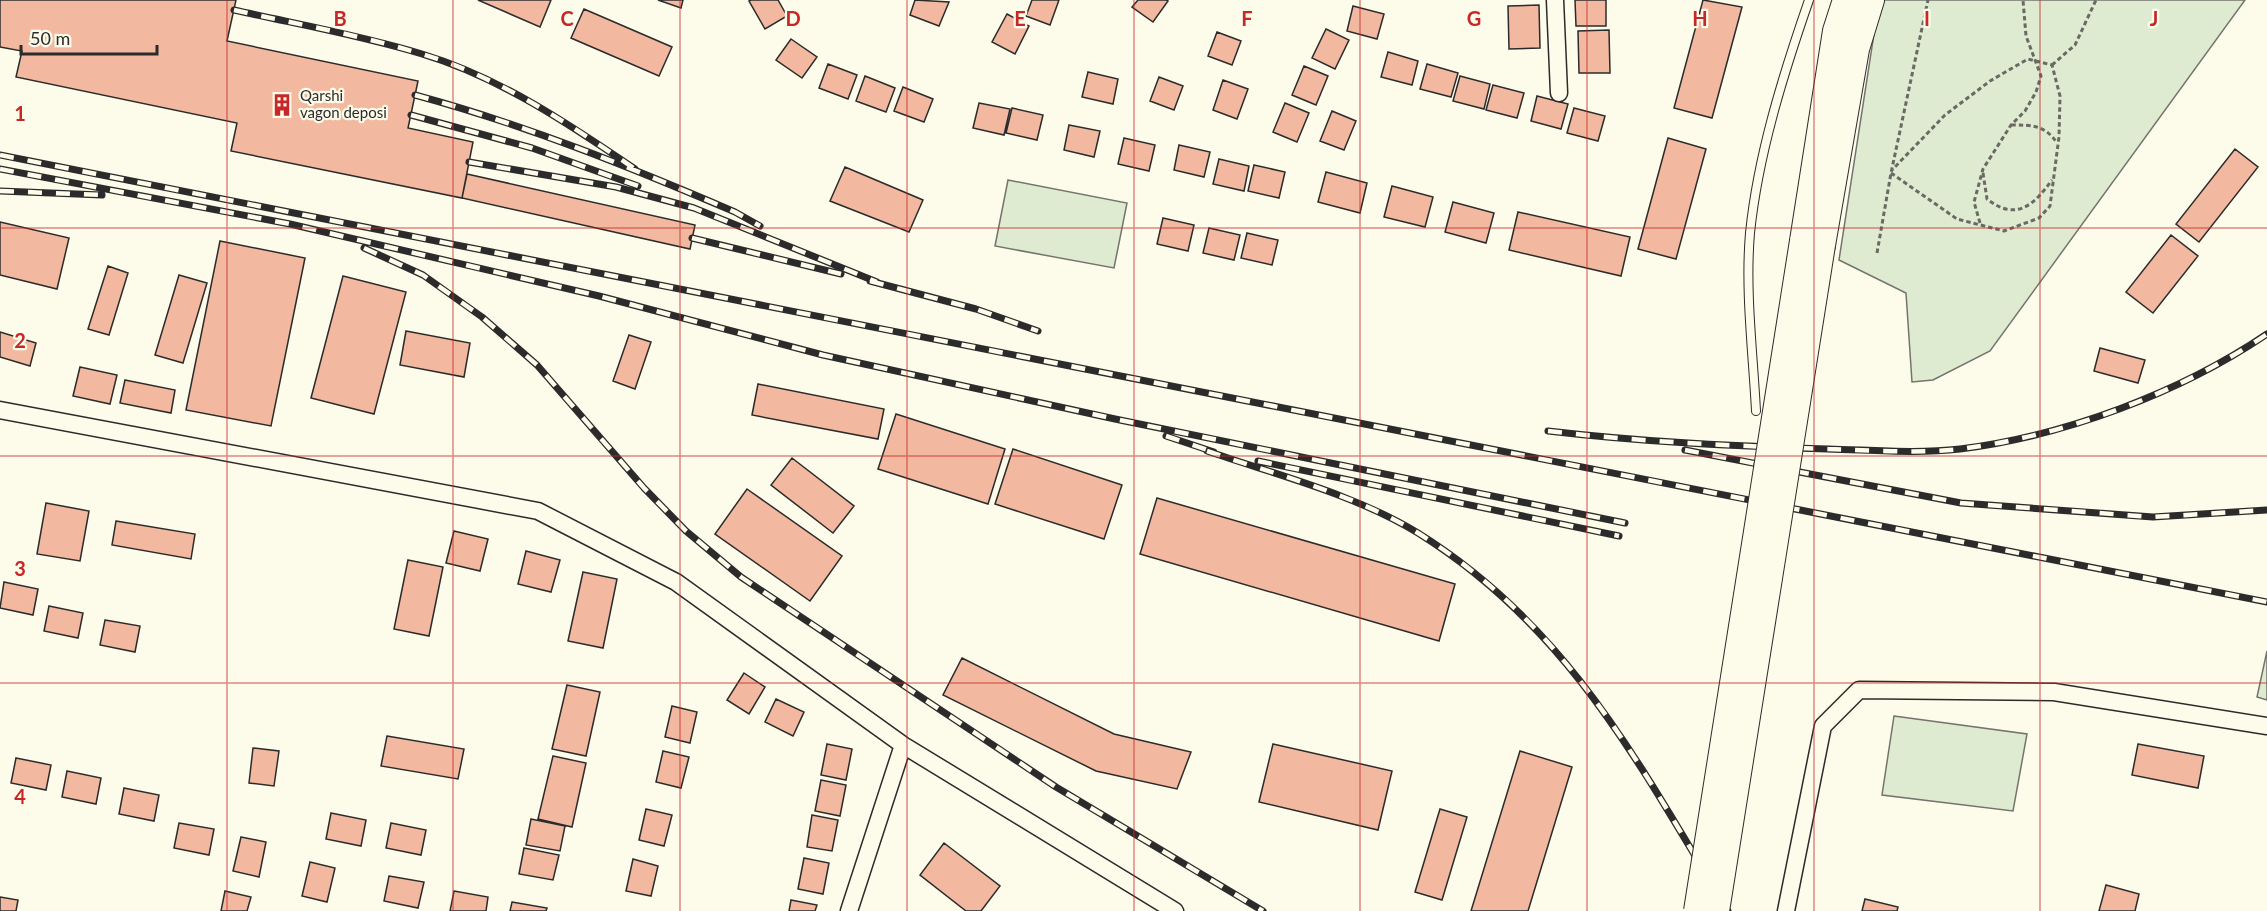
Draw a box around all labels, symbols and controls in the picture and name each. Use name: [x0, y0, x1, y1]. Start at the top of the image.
text: B: [333, 6, 347, 30]
text: C: [560, 6, 574, 30]
text: D: [785, 6, 801, 30]
text: E: [1014, 6, 1026, 30]
text: F: [1241, 6, 1253, 30]
text: G: [1467, 6, 1481, 30]
text: H: [1692, 6, 1708, 30]
text: I: [1924, 6, 1930, 30]
text: J: [2150, 6, 2158, 30]
scale bar: [21, 18, 158, 56]
text: 50 m: [30, 27, 70, 49]
place label: Qarshi vagon deposi: [300, 86, 387, 121]
building icon: Qarshi vagon deposi: [269, 92, 295, 118]
text: 1: [14, 101, 26, 125]
text: 2: [14, 328, 26, 352]
text: 3: [14, 556, 26, 580]
text: 4: [14, 784, 26, 808]

